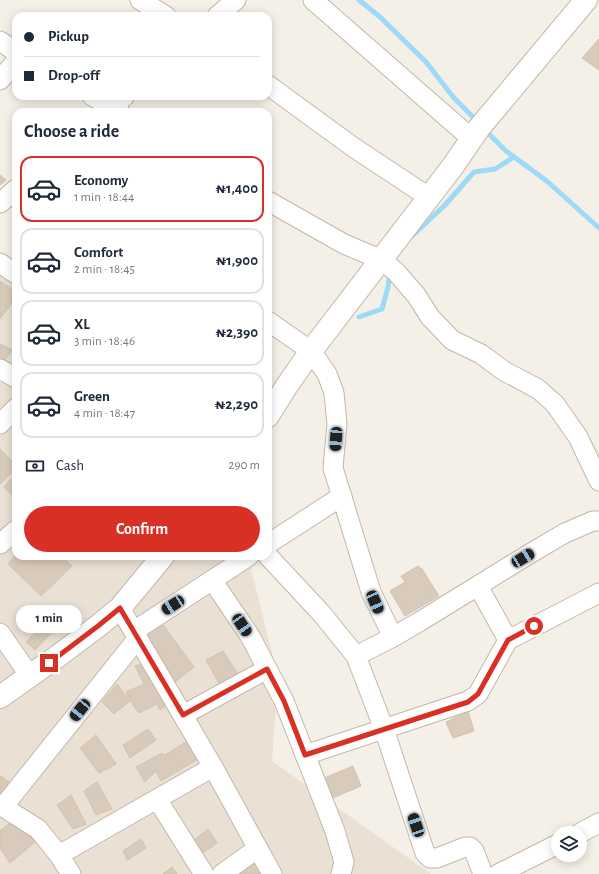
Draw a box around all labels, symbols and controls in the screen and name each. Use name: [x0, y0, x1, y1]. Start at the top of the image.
text: Pickup: [48, 29, 89, 44]
text: Drop-off: [48, 68, 100, 83]
text: Choose a ride: [24, 123, 119, 141]
icon: car: [26, 171, 62, 207]
text: Economy: [74, 173, 128, 188]
text: ₦1,400: [215, 181, 258, 196]
text: 1 min · 18:44: [74, 191, 134, 204]
icon: car: [26, 243, 62, 279]
text: Comfort: [74, 245, 123, 260]
text: ₦1,900: [216, 253, 258, 268]
text: 2 min · 18:45: [74, 263, 135, 276]
icon: car: [26, 315, 62, 351]
text: XL: [74, 317, 90, 332]
text: ₦2,390: [215, 325, 258, 340]
text: 3 min · 18:46: [74, 335, 135, 348]
icon: car: [26, 387, 62, 423]
text: Green: [74, 389, 110, 404]
text: ₦2,290: [215, 397, 258, 412]
text: 4 min · 18:47: [74, 407, 135, 420]
car: [329, 427, 343, 451]
icon: cash: [24, 455, 46, 477]
text: Cash: [56, 458, 84, 473]
text: 290 m: [229, 459, 260, 472]
button: Confirm: [24, 506, 260, 552]
car: [510, 547, 536, 569]
car: [365, 589, 385, 615]
car: [160, 593, 186, 617]
callout: 1 min: [16, 605, 82, 633]
text: 1 min: [35, 612, 63, 625]
car: [230, 612, 254, 638]
route start: [525, 617, 543, 635]
route end: [40, 654, 58, 672]
car: [68, 697, 92, 723]
car: [406, 812, 426, 838]
map controls: [551, 826, 587, 862]
button: layers: [551, 826, 587, 862]

